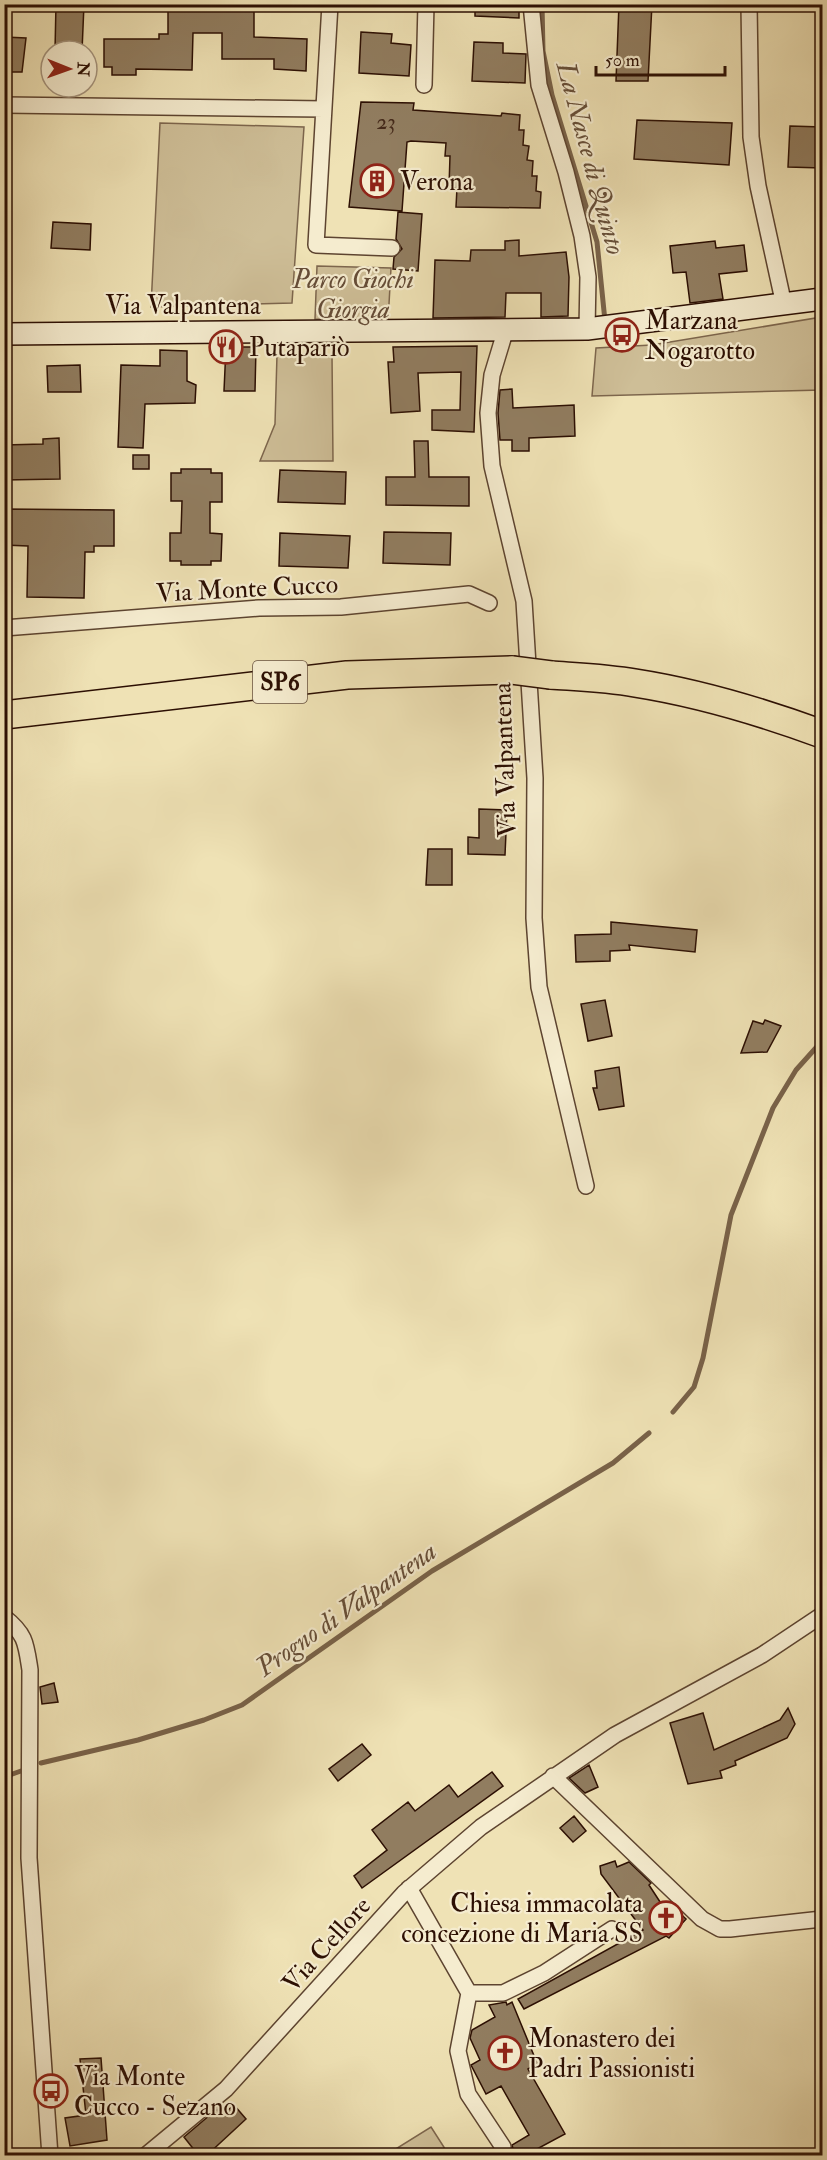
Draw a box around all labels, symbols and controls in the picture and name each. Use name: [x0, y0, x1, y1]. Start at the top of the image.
north arrow: [39, 39, 99, 99]
scale bar: [596, 39, 725, 77]
text: 50 m: [605, 49, 640, 72]
water label: La Nasce di Quinto: [548, 57, 632, 259]
text: N: [73, 61, 93, 77]
house number: 23: [376, 108, 396, 136]
building icon: Verona: [359, 163, 395, 199]
place label: Verona: [400, 166, 474, 198]
park label: Parco Giochi Giorgia: [291, 264, 414, 326]
street label: Via Valpantena: [105, 290, 261, 323]
place label: Marzana Nogarotto: [645, 305, 755, 367]
bus stop icon: Marzana Nogarotto: [604, 317, 640, 353]
restaurant icon: Putapariò: [208, 329, 244, 365]
place label: Putapariò: [249, 332, 350, 365]
street label: Via Monte Cucco: [155, 568, 339, 610]
road number: SP6: [253, 661, 307, 703]
street label: Via Valpantena: [486, 681, 525, 838]
water label: Progno di Valpantena: [249, 1535, 443, 1685]
place label: Chiesa immacolata concezione di Maria SS: [401, 1888, 643, 1950]
street label: Via Cellore: [276, 1890, 378, 1999]
church icon: Chiesa immacolata concezione di Maria SS: [648, 1900, 684, 1936]
place label: Monastero dei Padri Passionisti: [528, 2023, 695, 2085]
church icon: Monastero dei Padri Passionisti: [487, 2035, 523, 2071]
place label: Via Monte Cucco - Sezano: [74, 2061, 236, 2123]
bus stop icon: Via Monte Cucco - Sezano: [33, 2073, 69, 2109]

